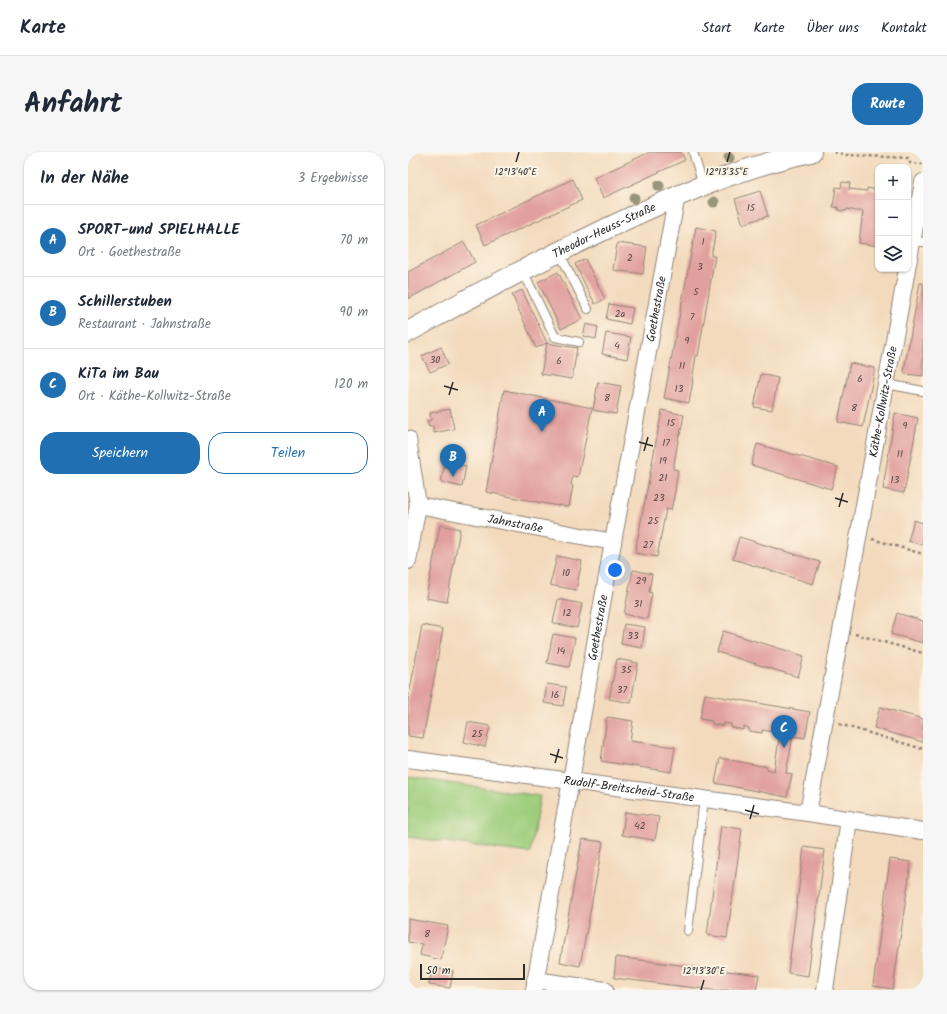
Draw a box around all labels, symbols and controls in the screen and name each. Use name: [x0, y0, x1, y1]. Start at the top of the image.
text: Karte: [20, 13, 66, 43]
text: Start: [702, 17, 731, 39]
text: Karte: [753, 17, 785, 39]
text: Über uns: [807, 17, 859, 39]
text: Kontakt: [881, 17, 927, 39]
text: Anfahrt: [24, 82, 122, 127]
button: Route: [852, 83, 923, 125]
text: 12°13'40"E: [495, 164, 538, 180]
text: 12°13'35"E: [706, 164, 750, 180]
map controls: [875, 164, 911, 272]
button: +: [875, 164, 911, 200]
text: In der Nähe: [40, 165, 129, 192]
text: 3 Ergebnisse: [298, 168, 368, 189]
street label: Theodor-Heuss-Straße: [549, 197, 660, 263]
house number: 15: [747, 200, 756, 216]
button: −: [875, 200, 911, 236]
text: SPORT-und SPIELHALLE: [78, 218, 240, 242]
text: A: [49, 230, 57, 251]
text: 70 m: [340, 230, 368, 251]
house number: 1: [701, 234, 705, 250]
button: layers: [875, 236, 911, 272]
text: Ort · Goethestraße: [78, 242, 181, 263]
house number: 2: [627, 250, 633, 266]
house number: 3: [697, 259, 703, 275]
street label: Goethestraße: [641, 274, 671, 343]
house number: 5: [693, 284, 699, 300]
text: Schillerstuben: [78, 290, 172, 314]
text: B: [49, 302, 57, 323]
text: 90 m: [340, 302, 368, 323]
house number: 2a: [615, 306, 626, 322]
house number: 7: [690, 309, 695, 325]
text: Restaurant · Jahnstraße: [78, 314, 211, 335]
house number: 9: [685, 333, 690, 349]
house number: 4: [614, 338, 620, 354]
street label: Käthe-Kollwitz-Straße: [863, 344, 902, 459]
house number: 30: [430, 352, 440, 368]
house number: 6: [556, 353, 562, 369]
house number: 11: [679, 358, 685, 374]
text: KiTa im Bau: [78, 362, 159, 386]
house number: 6: [857, 371, 863, 387]
text: C: [49, 374, 57, 395]
text: 120 m: [334, 374, 368, 395]
house number: 13: [675, 381, 684, 397]
text: Ort · Käthe-Kollwitz-Straße: [78, 386, 231, 407]
house number: 8: [604, 390, 611, 406]
pin: A: [529, 399, 555, 432]
house number: 8: [851, 400, 858, 416]
house number: 15: [667, 415, 676, 431]
house number: 9: [903, 418, 908, 434]
button: Speichern: [40, 432, 200, 474]
button: Teilen: [208, 432, 368, 474]
house number: 17: [662, 435, 670, 451]
pin: B: [440, 444, 466, 477]
house number: 11: [897, 446, 903, 462]
house number: 19: [659, 453, 667, 469]
house number: 21: [659, 470, 667, 486]
house number: 13: [891, 472, 900, 488]
house number: 23: [653, 490, 665, 506]
street label: Jahnstraße: [486, 509, 545, 538]
house number: 25: [647, 513, 659, 529]
house number: 27: [643, 537, 654, 553]
your location: [605, 560, 625, 580]
house number: 10: [562, 565, 570, 581]
house number: 29: [636, 573, 646, 589]
street label: Goethestraße: [583, 593, 613, 662]
house number: 31: [634, 596, 642, 612]
house number: 12: [563, 605, 572, 621]
house number: 33: [627, 628, 639, 644]
house number: 14: [557, 643, 566, 659]
house number: 35: [620, 662, 632, 678]
house number: 37: [617, 682, 628, 698]
house number: 16: [551, 687, 559, 703]
pin: C: [771, 715, 797, 748]
house number: 25: [471, 726, 483, 742]
street label: Rudolf-Breitscheid-Straße: [563, 771, 696, 807]
house number: 42: [634, 818, 646, 834]
house number: 8: [424, 926, 431, 942]
scale bar: [420, 962, 525, 981]
text: 50 m: [426, 962, 451, 980]
text: 12°13'30"E: [683, 963, 726, 979]

